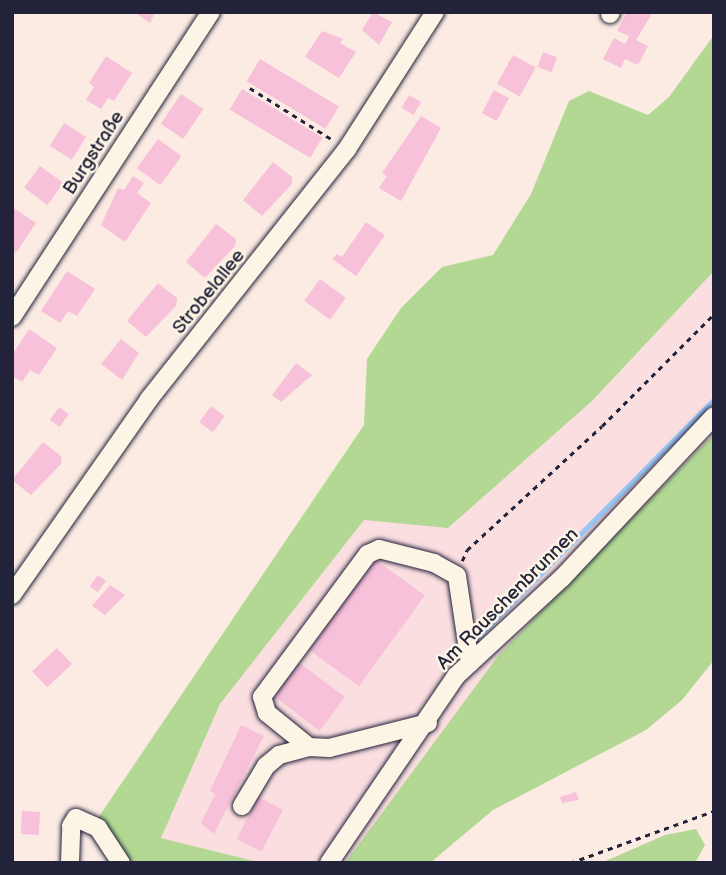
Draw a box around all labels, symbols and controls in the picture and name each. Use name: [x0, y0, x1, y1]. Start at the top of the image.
street label: Burgstraße: [58, 107, 130, 199]
street label: Strobelallee: [168, 245, 250, 339]
street label: Am Rauschenbrunnen: [432, 523, 584, 675]

